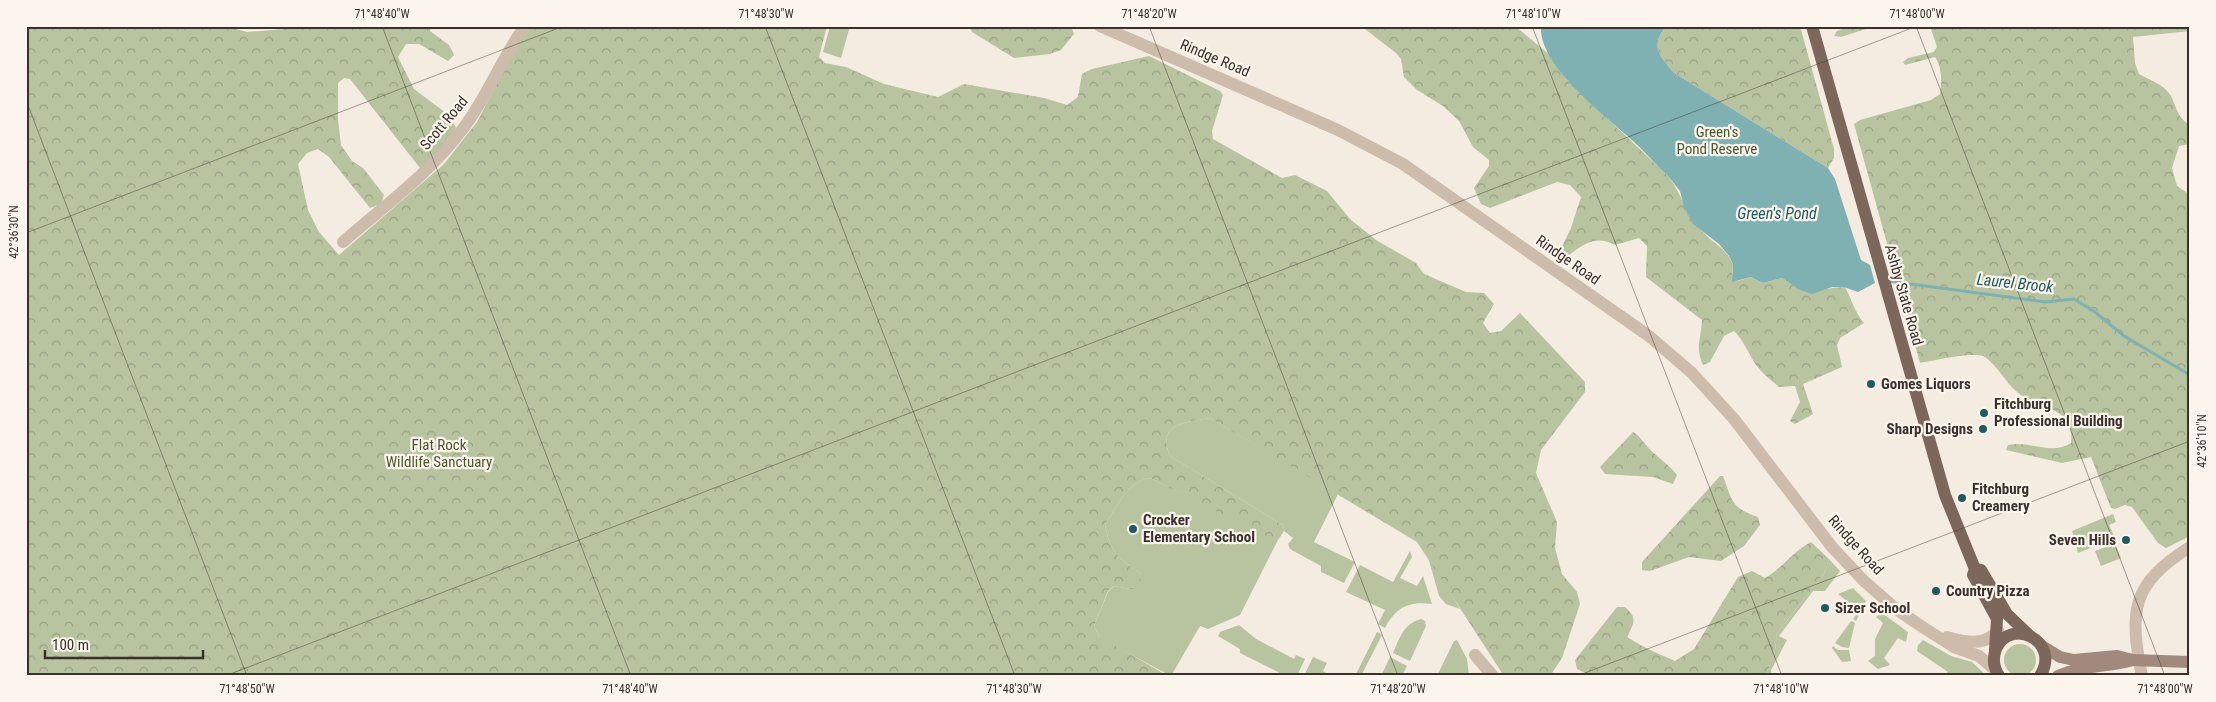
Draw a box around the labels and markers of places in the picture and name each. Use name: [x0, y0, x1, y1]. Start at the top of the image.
place label: Gomes Liquors: [1881, 375, 1971, 393]
marker: Gomes Liquors: [1865, 378, 1877, 390]
place label: Fitchburg Professional Building: [1994, 395, 2123, 430]
marker: Fitchburg Professional Building: [1978, 407, 1990, 419]
place label: Sharp Designs: [1887, 420, 1973, 438]
marker: Sharp Designs: [1977, 423, 1989, 435]
place label: Fitchburg Creamery: [1972, 480, 2030, 515]
marker: Fitchburg Creamery: [1956, 492, 1968, 504]
place label: Crocker Elementary School: [1143, 511, 1255, 546]
marker: Crocker Elementary School: [1127, 523, 1139, 535]
place label: Seven Hills: [2049, 531, 2116, 549]
marker: Seven Hills: [2120, 534, 2132, 546]
place label: Country Pizza: [1946, 582, 2030, 600]
marker: Country Pizza: [1930, 585, 1942, 597]
place label: Sizer School: [1835, 599, 1910, 617]
marker: Sizer School: [1819, 602, 1831, 614]

